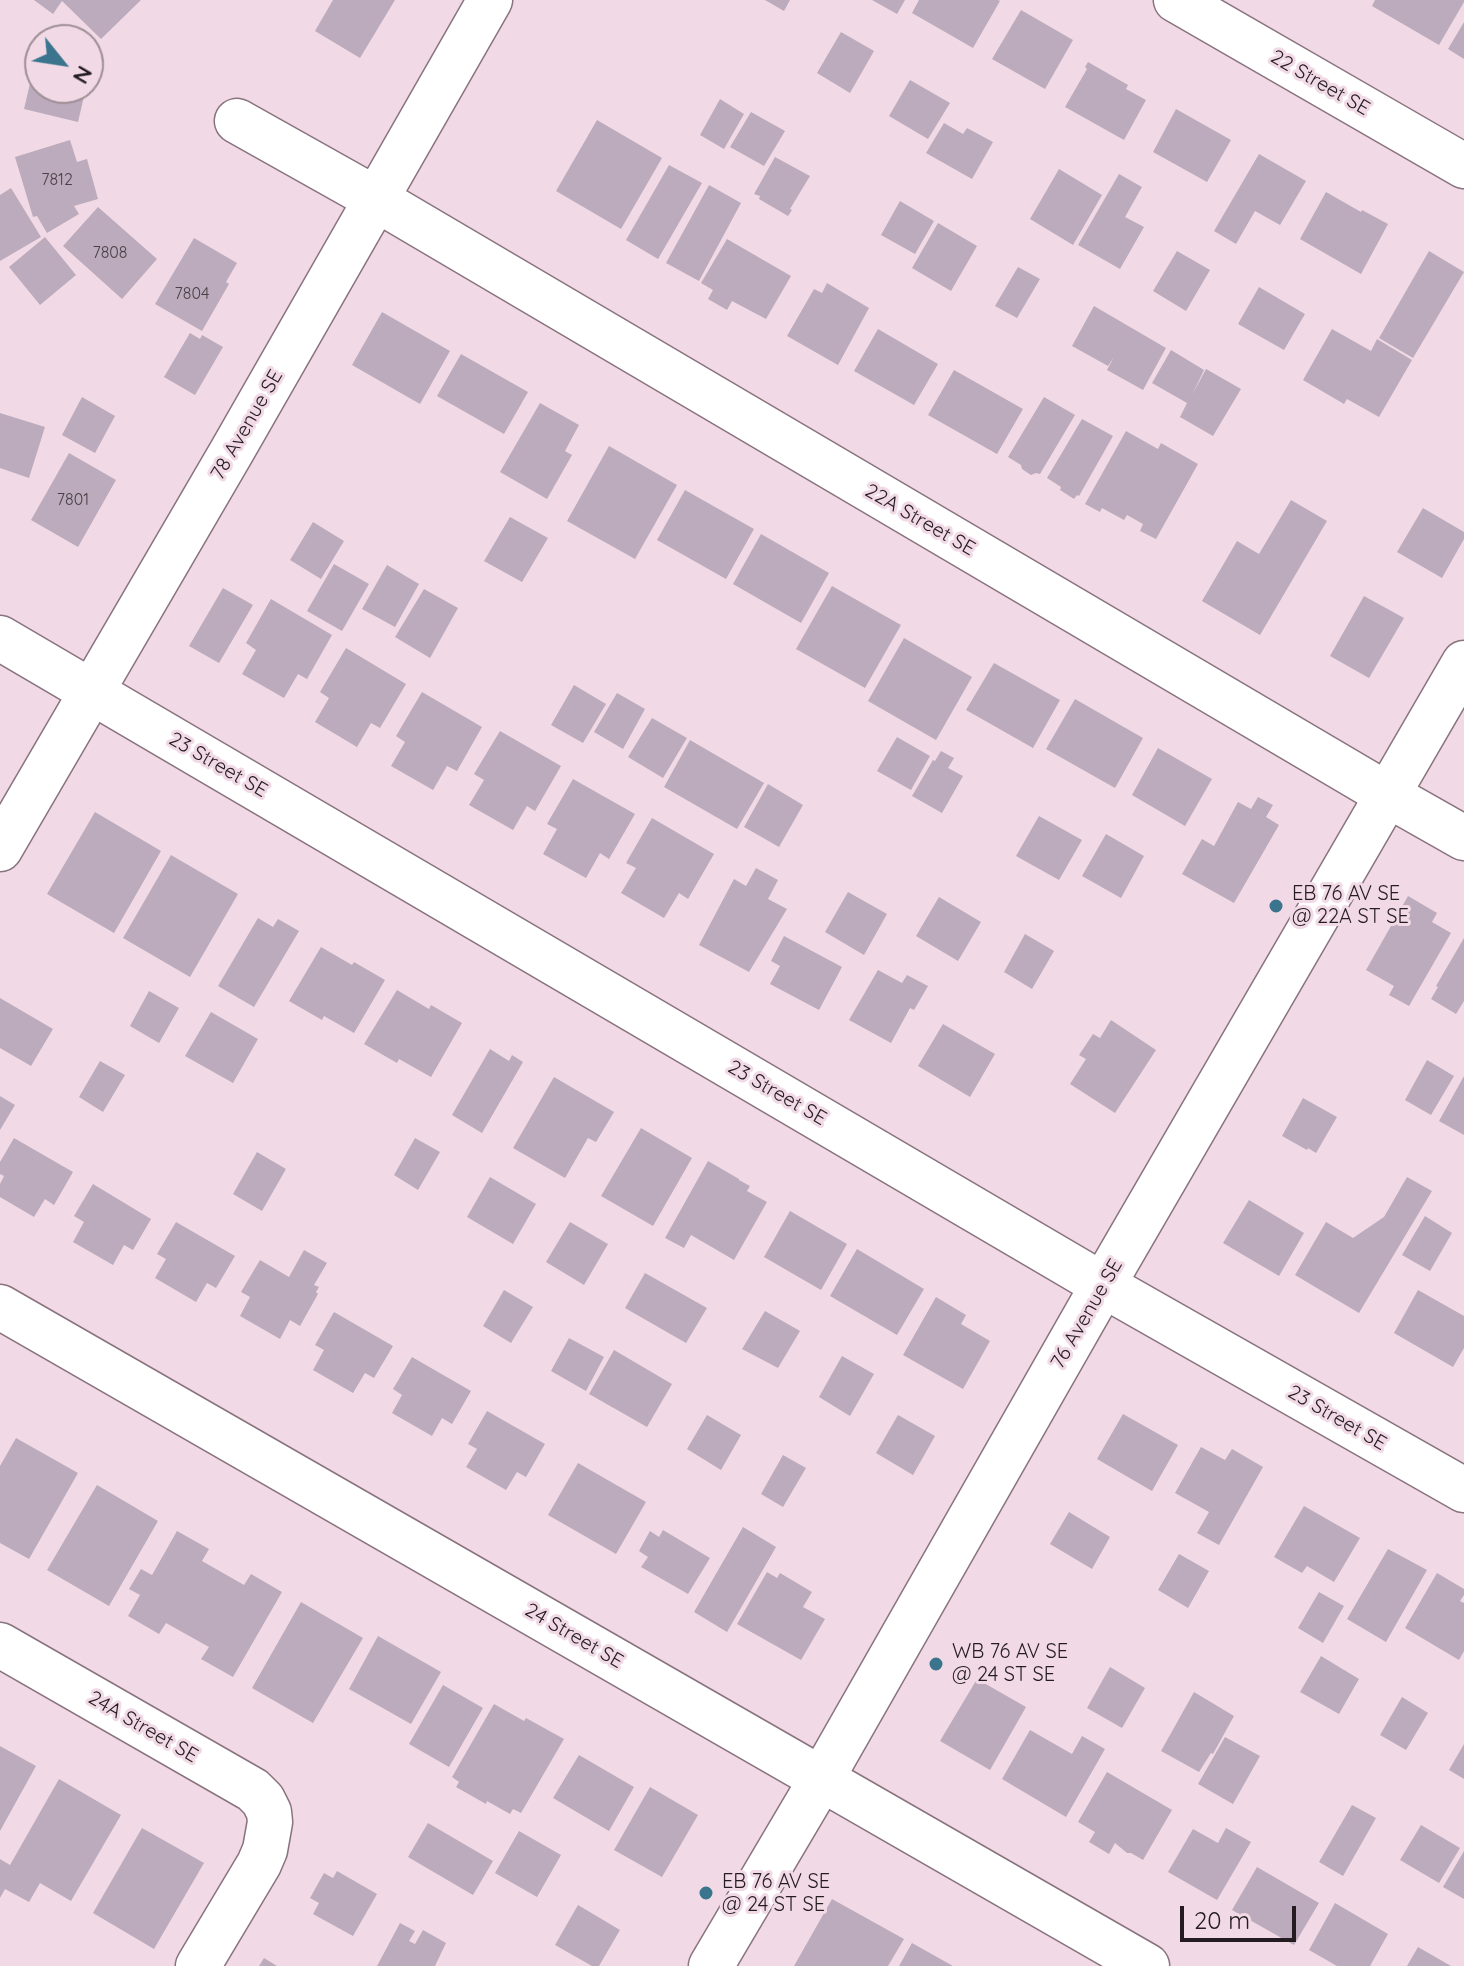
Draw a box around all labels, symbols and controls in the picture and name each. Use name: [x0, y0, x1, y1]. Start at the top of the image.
north arrow: [24, 24, 104, 104]
street label: 22 Street SE: [1266, 45, 1374, 121]
text: N: [67, 61, 99, 89]
house number: 7812: [41, 170, 73, 190]
house number: 7808: [92, 243, 128, 263]
house number: 7804: [175, 284, 209, 304]
street label: 78 Avenue SE: [206, 366, 288, 484]
street label: 22A Street SE: [861, 479, 979, 561]
house number: 7801: [57, 490, 89, 510]
street label: 23 Street SE: [164, 727, 272, 803]
place label: EB 76 AV SE @ 22A ST SE: [1292, 882, 1409, 929]
marker: EB 76 AV SE @ 22A ST SE: [1267, 897, 1285, 915]
street label: 23 Street SE: [723, 1055, 831, 1131]
street label: 76 Avenue SE: [1046, 1255, 1128, 1373]
street label: 23 Street SE: [1283, 1380, 1391, 1456]
street label: 24 Street SE: [521, 1598, 627, 1674]
place label: WB 76 AV SE @ 24 ST SE: [952, 1640, 1068, 1687]
marker: WB 76 AV SE @ 24 ST SE: [927, 1655, 945, 1673]
street label: 24A Street SE: [84, 1686, 202, 1768]
place label: EB 76 AV SE @ 24 ST SE: [722, 1870, 830, 1917]
marker: EB 76 AV SE @ 24 ST SE: [697, 1884, 715, 1902]
scale bar: [1184, 1890, 1300, 1940]
text: 20 m: [1194, 1905, 1250, 1935]

